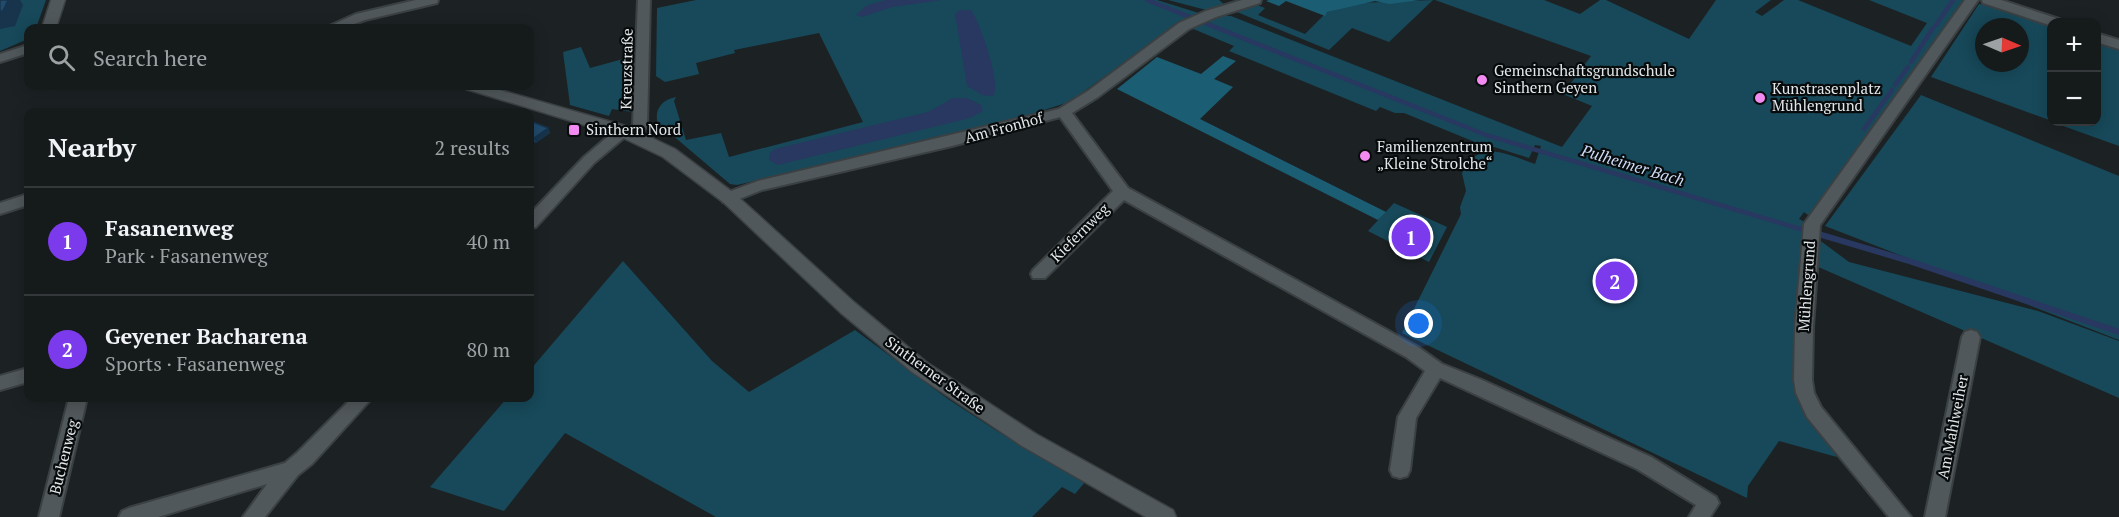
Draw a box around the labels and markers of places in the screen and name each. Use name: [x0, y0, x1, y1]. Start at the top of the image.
place label: Gemeinschaftsgrundschule Sinthern Geyen: [1494, 60, 1675, 97]
marker: Gemeinschaftsgrundschule Sinthern Geyen: [1475, 73, 1489, 87]
place label: Kunstrasenplatz Mühlengrund: [1772, 78, 1881, 115]
marker: Kunstrasenplatz Mühlengrund: [1753, 91, 1767, 105]
place label: Sinthern Nord: [586, 119, 681, 139]
marker: Sinthern Nord: [567, 123, 581, 137]
place label: Familienzentrum „Kleine Strolche“: [1377, 136, 1493, 173]
marker: Familienzentrum „Kleine Strolche“: [1358, 149, 1372, 163]
pin: 1: [1392, 214, 1430, 260]
pin: 2: [1596, 258, 1634, 304]

